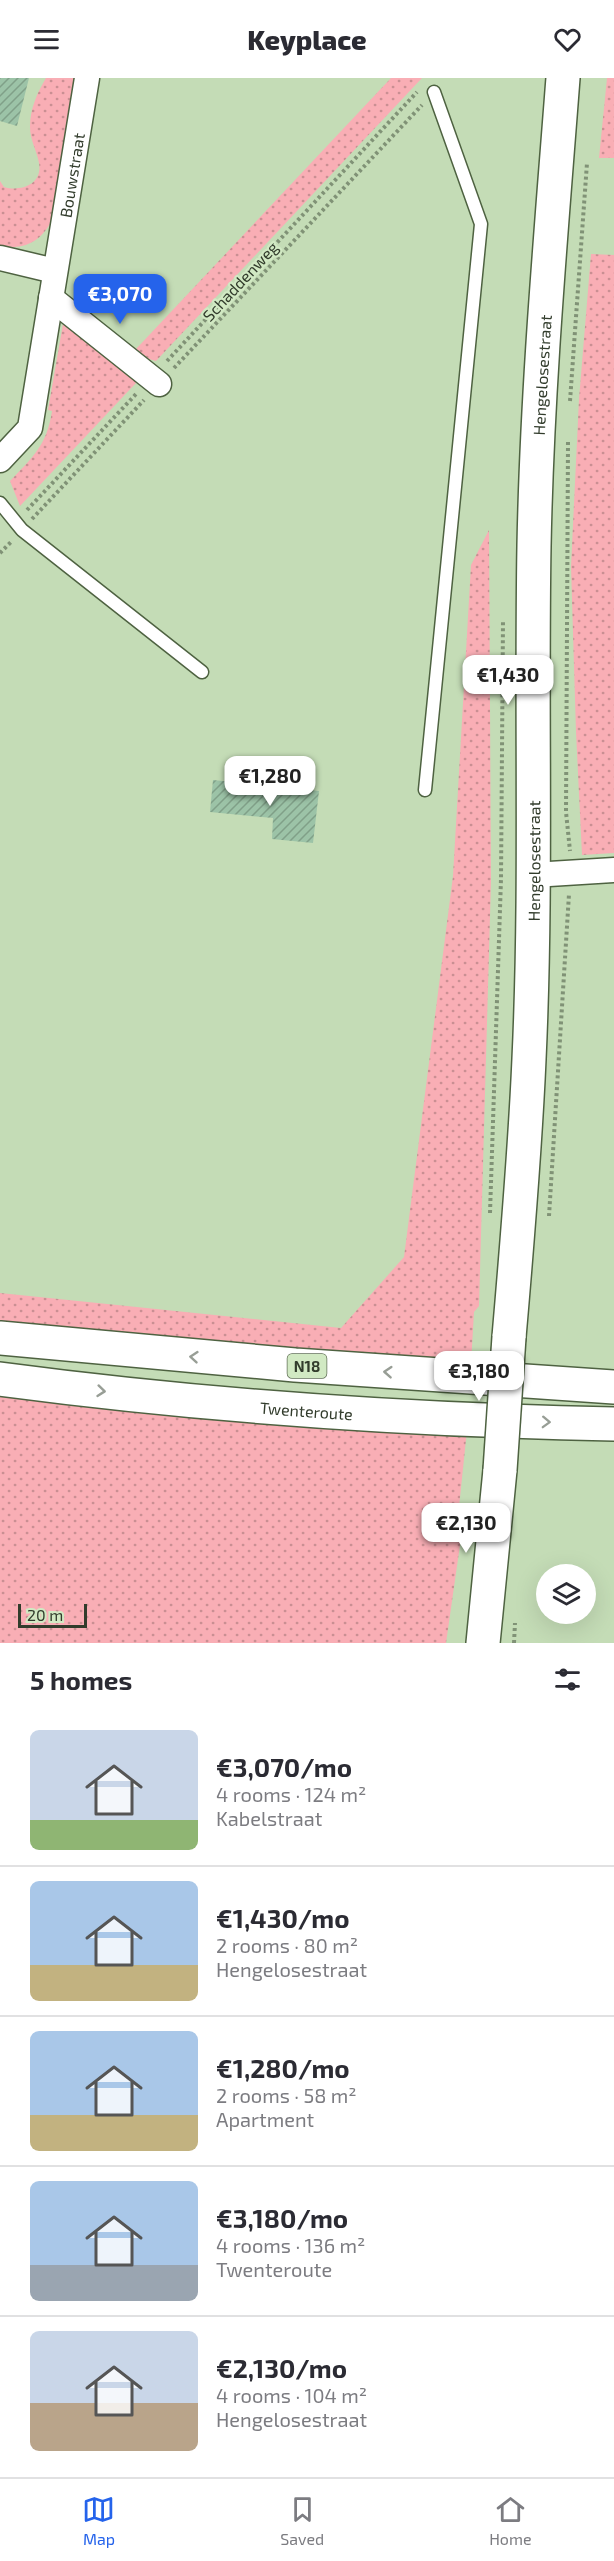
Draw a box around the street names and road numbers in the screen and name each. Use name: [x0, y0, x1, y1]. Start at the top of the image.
street label: Bouwstraat: [55, 131, 87, 219]
street label: Schaddenweg: [198, 237, 282, 325]
street label: Hengelosestraat: [528, 314, 554, 436]
street label: Hengelosestraat: [523, 800, 543, 921]
road number: N18: [288, 1354, 326, 1378]
street label: Twenteroute: [259, 1397, 353, 1423]

